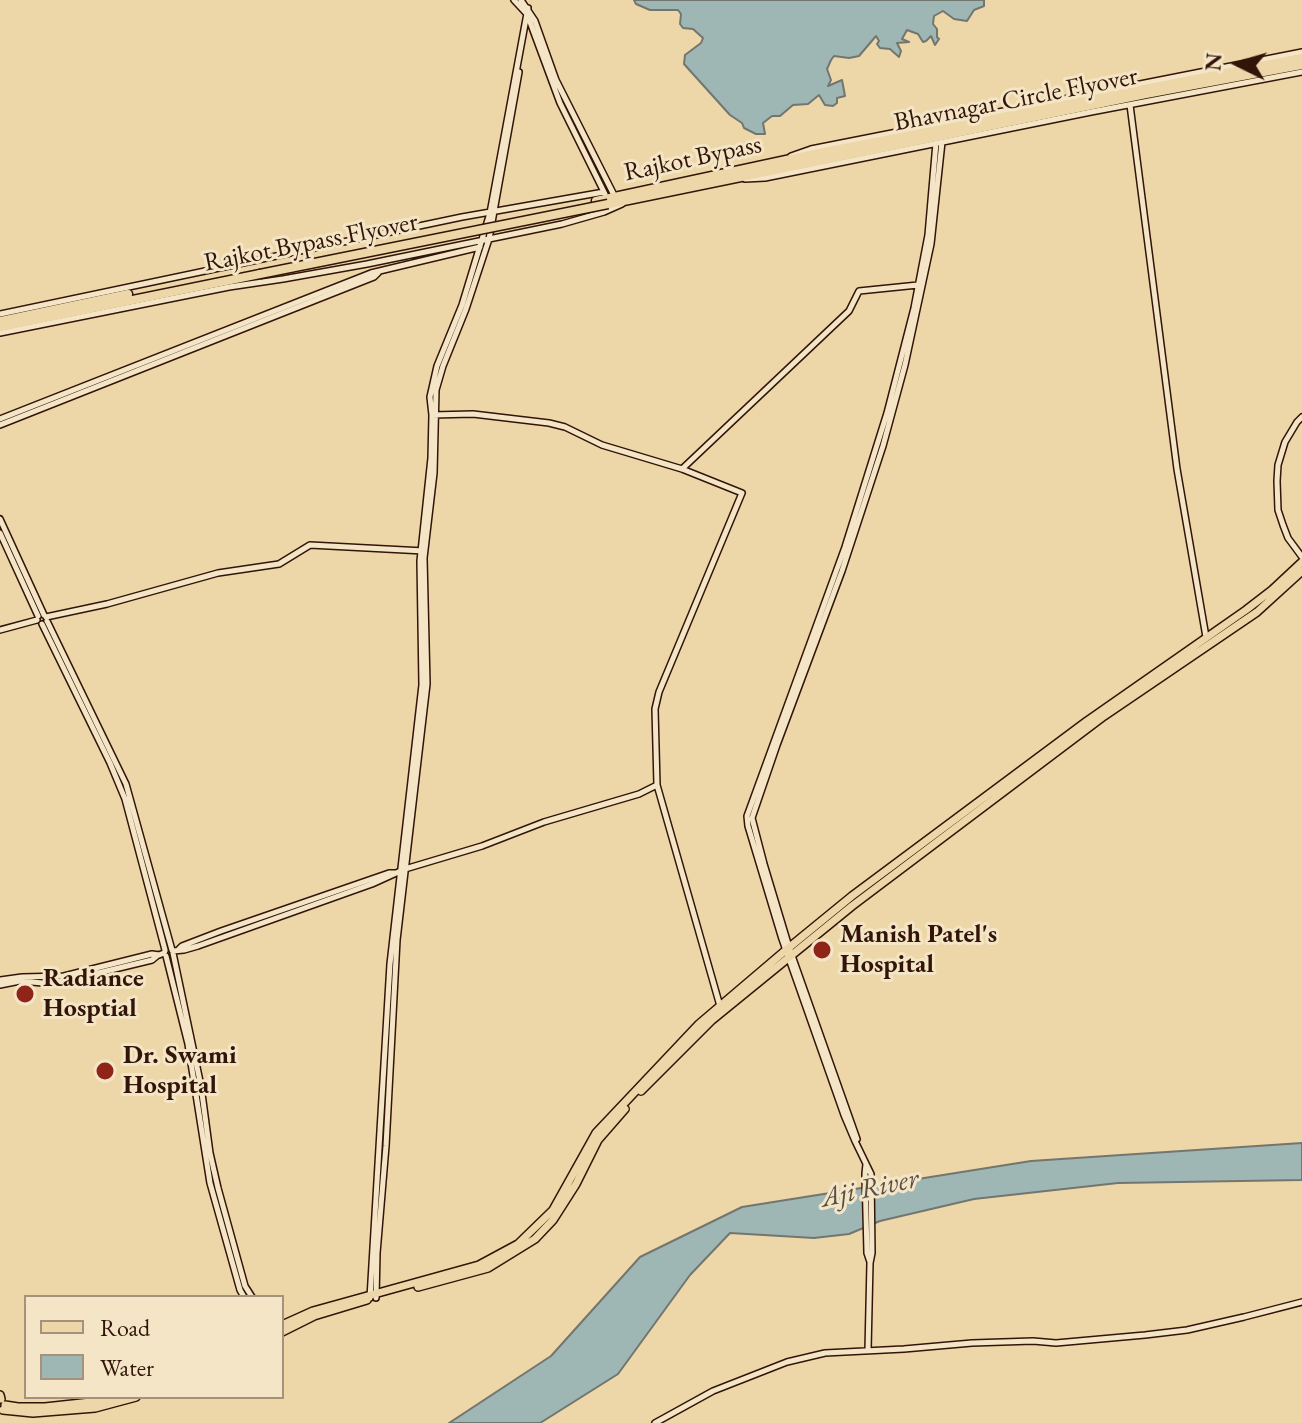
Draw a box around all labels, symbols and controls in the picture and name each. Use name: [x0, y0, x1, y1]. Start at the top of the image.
north arrow: [1198, 24, 1278, 104]
text: N: [1198, 52, 1229, 72]
street label: Bhavnagar Circle Flyover: [892, 61, 1140, 139]
street label: Rajkot Bypass: [621, 129, 765, 189]
street label: Rajkot Bypass Flyover: [201, 207, 421, 279]
place label: Manish Patel's Hospital: [840, 919, 997, 980]
marker: Manish Patel's Hospital: [811, 939, 833, 961]
place label: Radiance Hosptial: [43, 963, 144, 1024]
marker: Radiance Hosptial: [14, 983, 36, 1005]
place label: Dr. Swami Hospital: [123, 1040, 237, 1102]
marker: Dr. Swami Hospital: [94, 1060, 116, 1082]
water label: Aji River: [818, 1162, 922, 1216]
legend: [24, 1295, 284, 1399]
text: Road: [100, 1312, 150, 1343]
text: Water: [100, 1352, 154, 1383]

